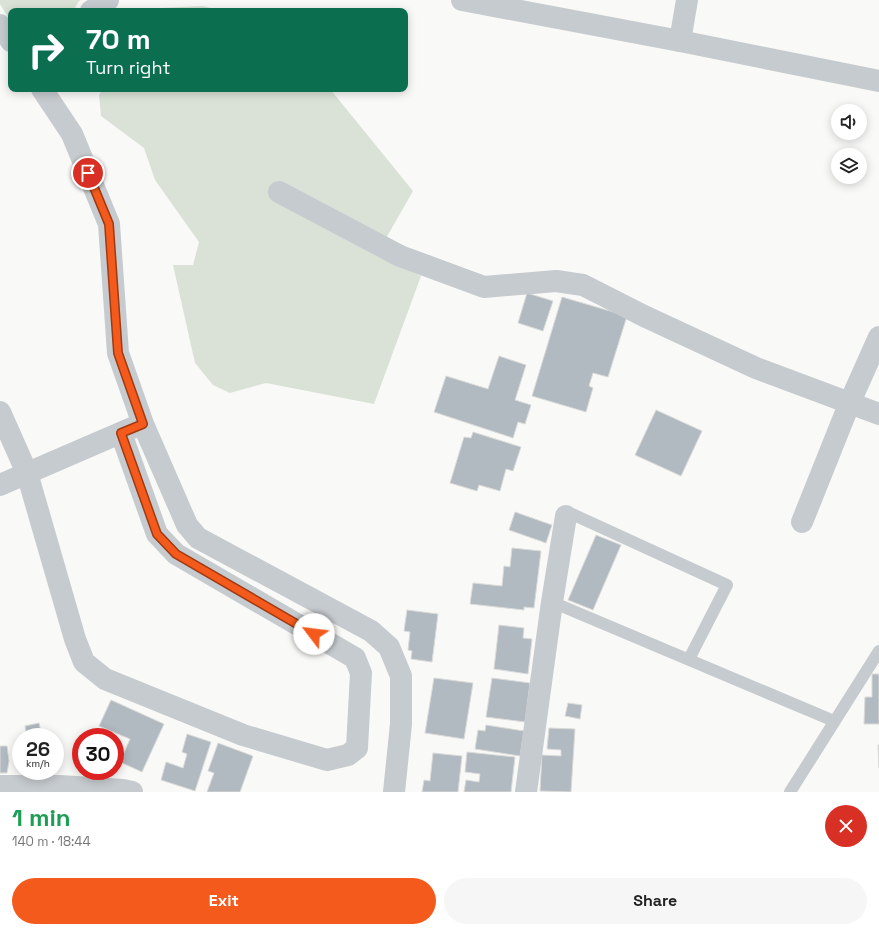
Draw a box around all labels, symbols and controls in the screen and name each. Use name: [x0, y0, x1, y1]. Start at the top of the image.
text: 70 m: [86, 21, 151, 57]
icon: right: [20, 24, 72, 76]
text: Turn right: [86, 56, 170, 79]
map controls: [831, 104, 867, 184]
button: sound: [831, 104, 867, 140]
button: layers: [831, 148, 867, 184]
pin: [71, 156, 105, 190]
icon: arrive: [77, 162, 99, 184]
position arrow: [293, 613, 335, 655]
speed limit sign: 30: [72, 728, 124, 780]
text: 26: [26, 736, 50, 762]
text: km/h: [26, 757, 50, 770]
text: 1 min: [12, 802, 71, 833]
button: close: [825, 805, 867, 847]
text: 140 m · 18:44: [12, 833, 91, 850]
button: Exit: [12, 878, 436, 924]
button: Share: [444, 878, 867, 924]

